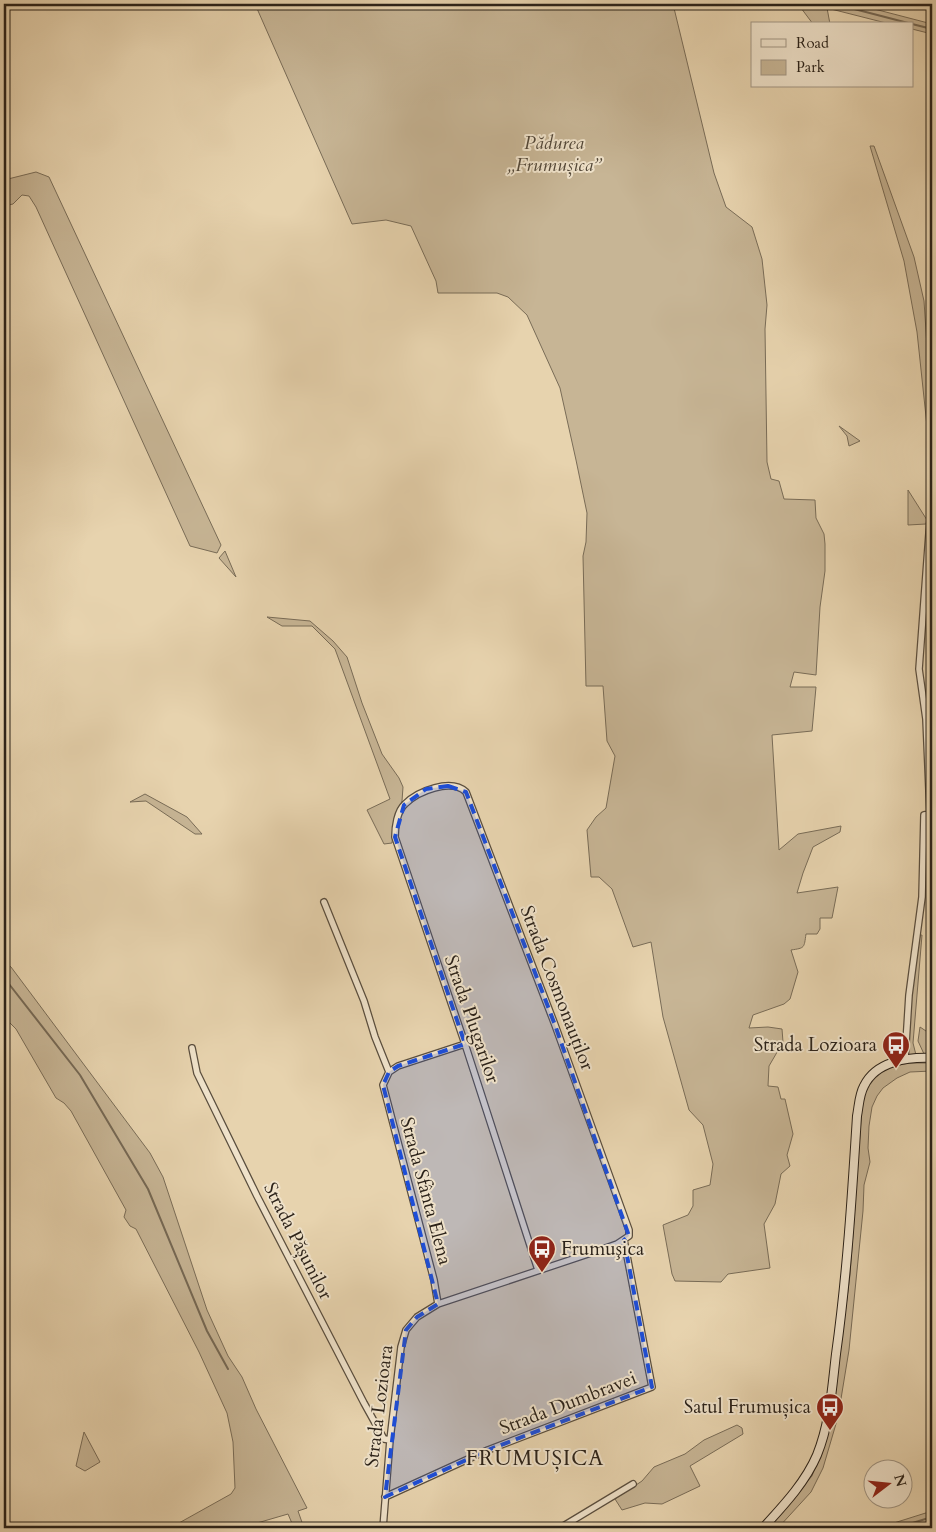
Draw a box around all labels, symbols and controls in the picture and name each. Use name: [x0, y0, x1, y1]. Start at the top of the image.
legend: [751, 22, 914, 88]
text: Road: [796, 33, 829, 53]
text: Park: [796, 57, 825, 77]
park label: Pădurea „Frumușica”: [506, 130, 602, 178]
street label: Strada Cosmonauților: [514, 902, 600, 1074]
street label: Strada Plugarilor: [438, 952, 506, 1087]
bus stop icon: Strada Lozioara: [881, 1030, 911, 1069]
place label: Strada Lozioara: [754, 1032, 877, 1058]
street label: Strada Sfânta Elena: [394, 1114, 458, 1268]
street label: Strada Pășunilor: [257, 1178, 339, 1304]
bus stop icon: Frumuşica: [527, 1234, 557, 1273]
place label: Frumuşica: [561, 1236, 644, 1262]
street label: Strada Lozioara: [359, 1343, 399, 1469]
street label: Strada Dumbravei: [496, 1365, 640, 1441]
bus stop icon: Satul Frumușica: [815, 1392, 845, 1431]
place label: Satul Frumușica: [684, 1394, 811, 1420]
district label: FRUMUȘICA: [466, 1444, 604, 1473]
north arrow: [864, 1460, 914, 1510]
text: N: [889, 1472, 911, 1489]

